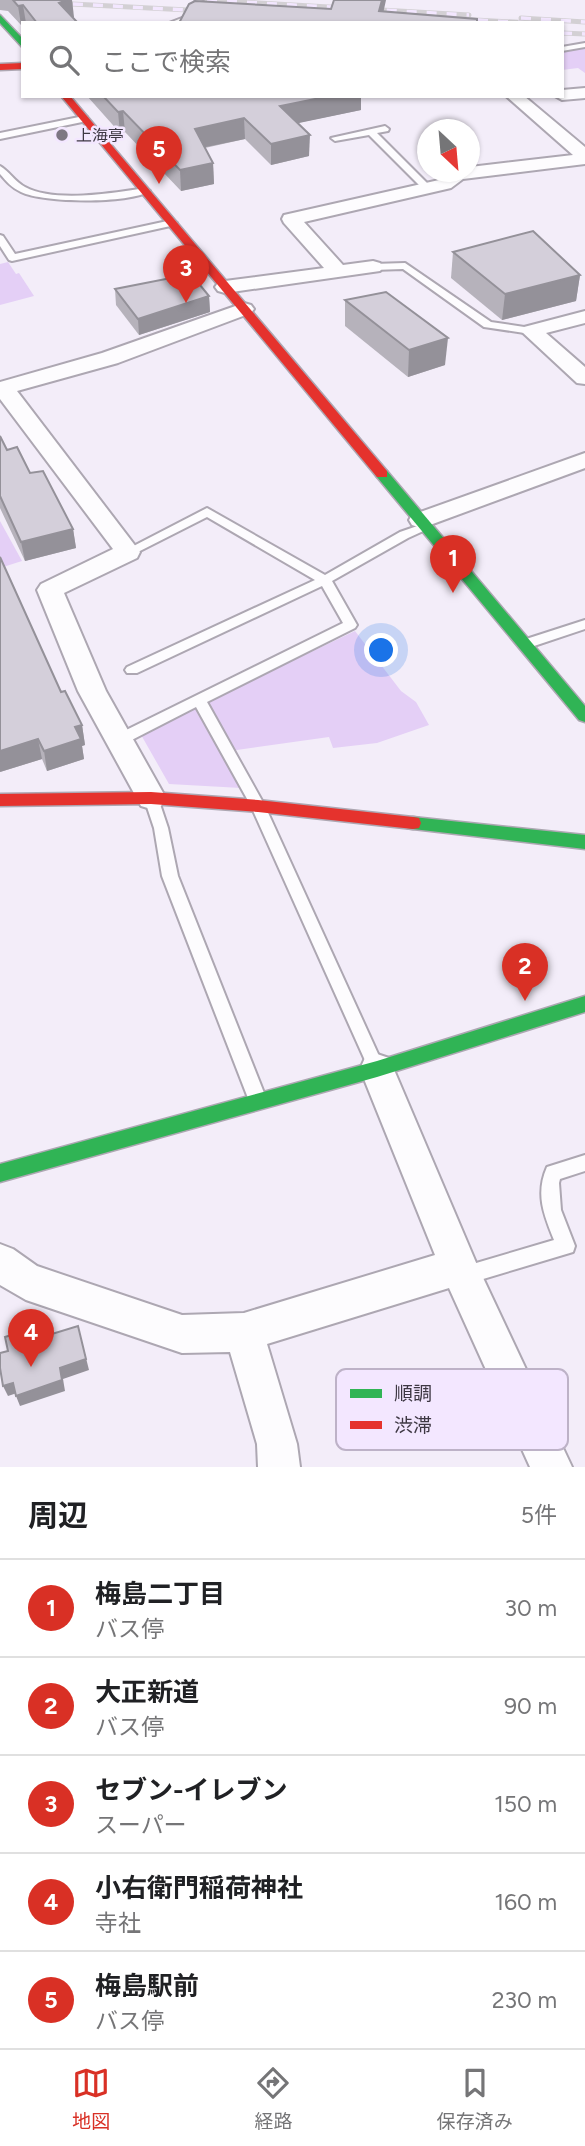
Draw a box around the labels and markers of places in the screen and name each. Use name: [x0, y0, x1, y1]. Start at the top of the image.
place label: 上海亭: [76, 126, 124, 145]
pin: 5: [136, 126, 182, 184]
marker: 上海亭: [54, 127, 70, 143]
pin: 3: [163, 245, 209, 303]
pin: 1: [430, 535, 476, 593]
pin: 2: [502, 943, 548, 1001]
pin: 4: [8, 1309, 54, 1367]

